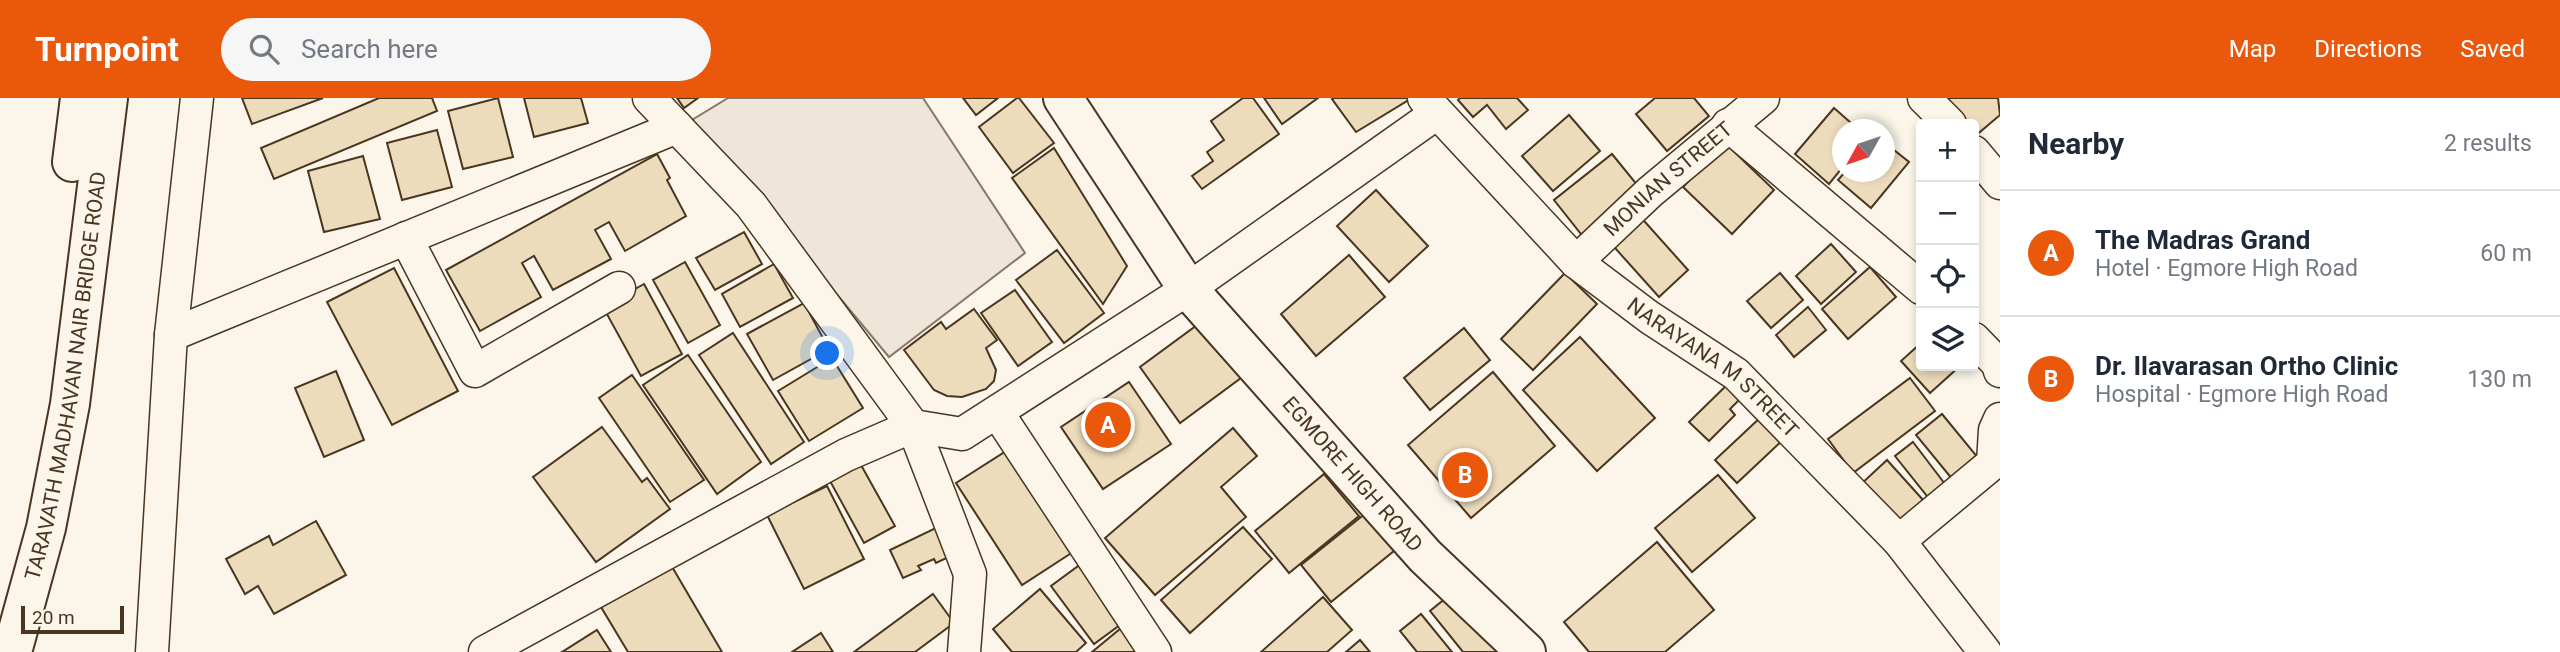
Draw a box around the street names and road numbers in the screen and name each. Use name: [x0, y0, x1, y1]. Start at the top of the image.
street label: MONIAN STREET: [1599, 116, 1737, 241]
street label: TARAVATH MADHAVAN NAIR BRIDGE ROAD: [20, 170, 111, 583]
street label: NARAYANA M STREET: [1623, 293, 1804, 443]
street label: EGMORE HIGH ROAD: [1277, 392, 1427, 557]

